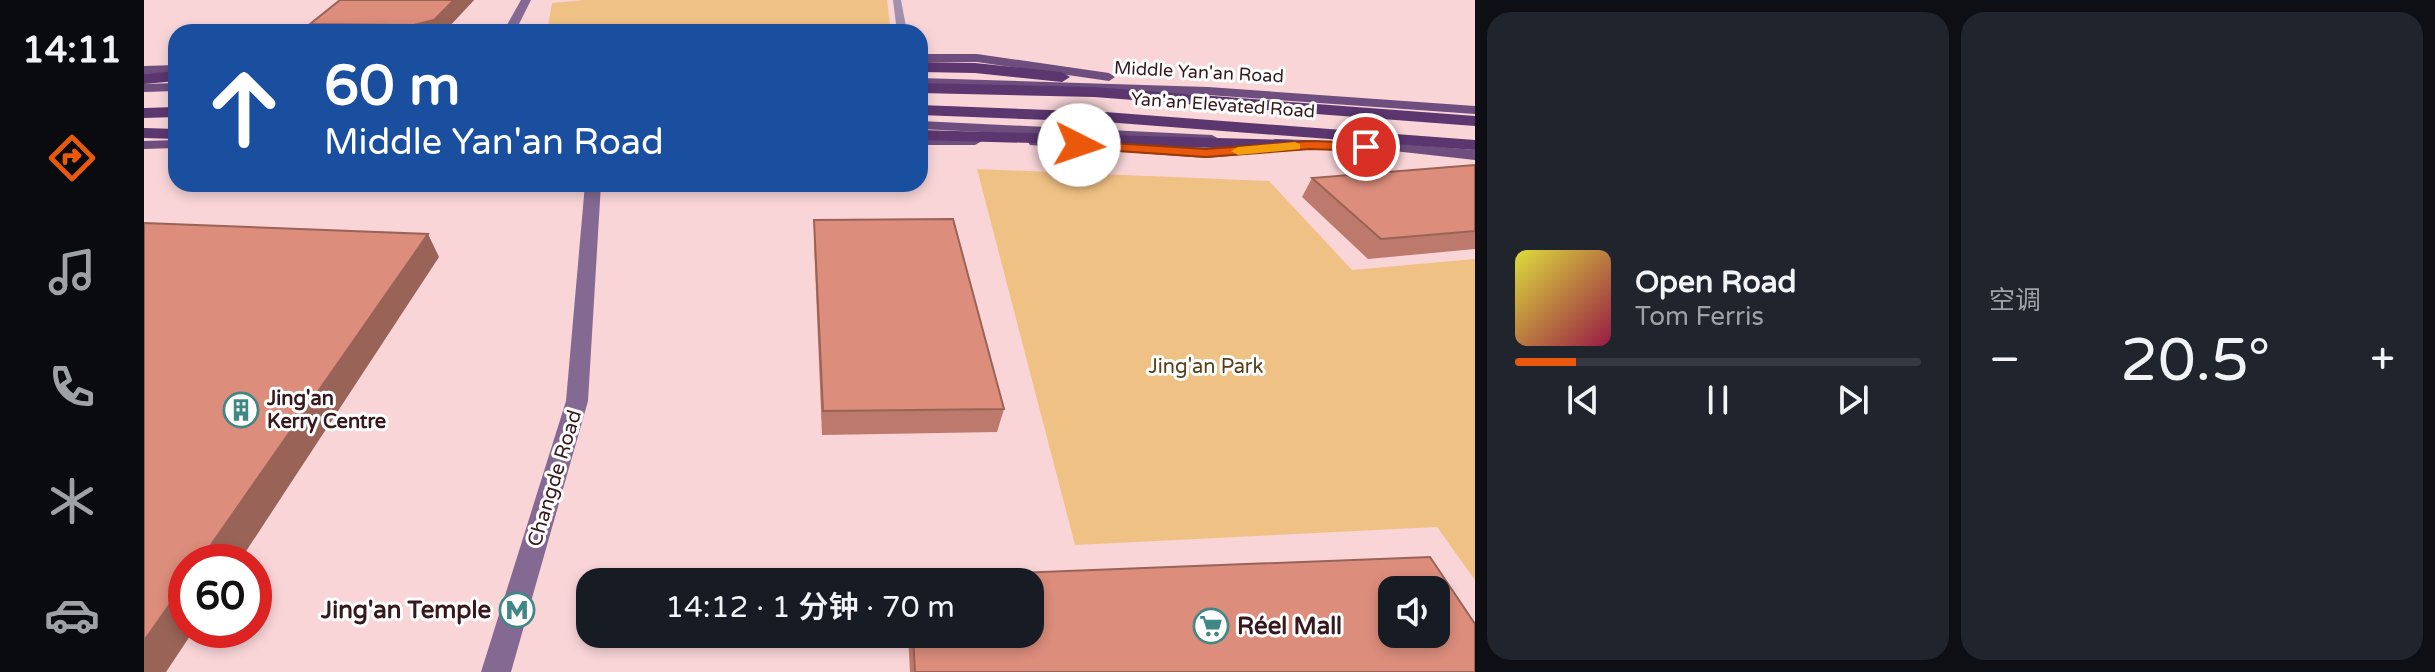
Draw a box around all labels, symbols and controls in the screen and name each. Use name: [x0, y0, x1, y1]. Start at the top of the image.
text: 14:11: [22, 29, 122, 72]
text: 60 m: [324, 53, 460, 120]
icon: ahead: [192, 56, 296, 160]
street label: Middle Yan'an Road: [1114, 57, 1284, 87]
street label: Yan'an Elevated Road: [1130, 88, 1316, 122]
position arrow: [1037, 103, 1121, 187]
pin: [1332, 113, 1400, 181]
text: Middle Yan'an Road: [324, 121, 664, 164]
icon: arrive: [1344, 125, 1388, 169]
icon: directions: [44, 130, 100, 186]
icon: music: [44, 244, 100, 300]
text: Open Road: [1635, 264, 1796, 301]
text: 空调: [1989, 285, 2041, 316]
text: Tom Ferris: [1635, 301, 1764, 332]
text: 20.5°: [2120, 325, 2270, 397]
text: −: [1989, 334, 2020, 387]
text: +: [2370, 334, 2395, 387]
park label: Jing'an Park: [1149, 355, 1264, 379]
icon: phone: [44, 359, 100, 415]
icon: previous: [1561, 378, 1605, 422]
icon: pause: [1696, 378, 1740, 422]
icon: next: [1831, 378, 1875, 422]
place label: Jing'an Kerry Centre: [266, 387, 386, 434]
building icon: Jing'an Kerry Centre: [222, 391, 260, 429]
street label: Changde Road: [523, 407, 587, 549]
icon: climate: [44, 473, 100, 529]
speed limit sign: 60: [168, 544, 272, 648]
map controls: [1378, 576, 1450, 648]
button: sound: [1378, 576, 1450, 648]
icon: car: [44, 587, 100, 643]
text: 14:12 · 1 分钟 · 70 m: [665, 589, 955, 626]
metro station icon: Jing'an Temple: [498, 591, 536, 629]
place label: Jing'an Temple: [320, 596, 491, 625]
supermarket icon: Réel Mall: [1192, 607, 1230, 645]
place label: Réel Mall: [1237, 612, 1342, 641]

